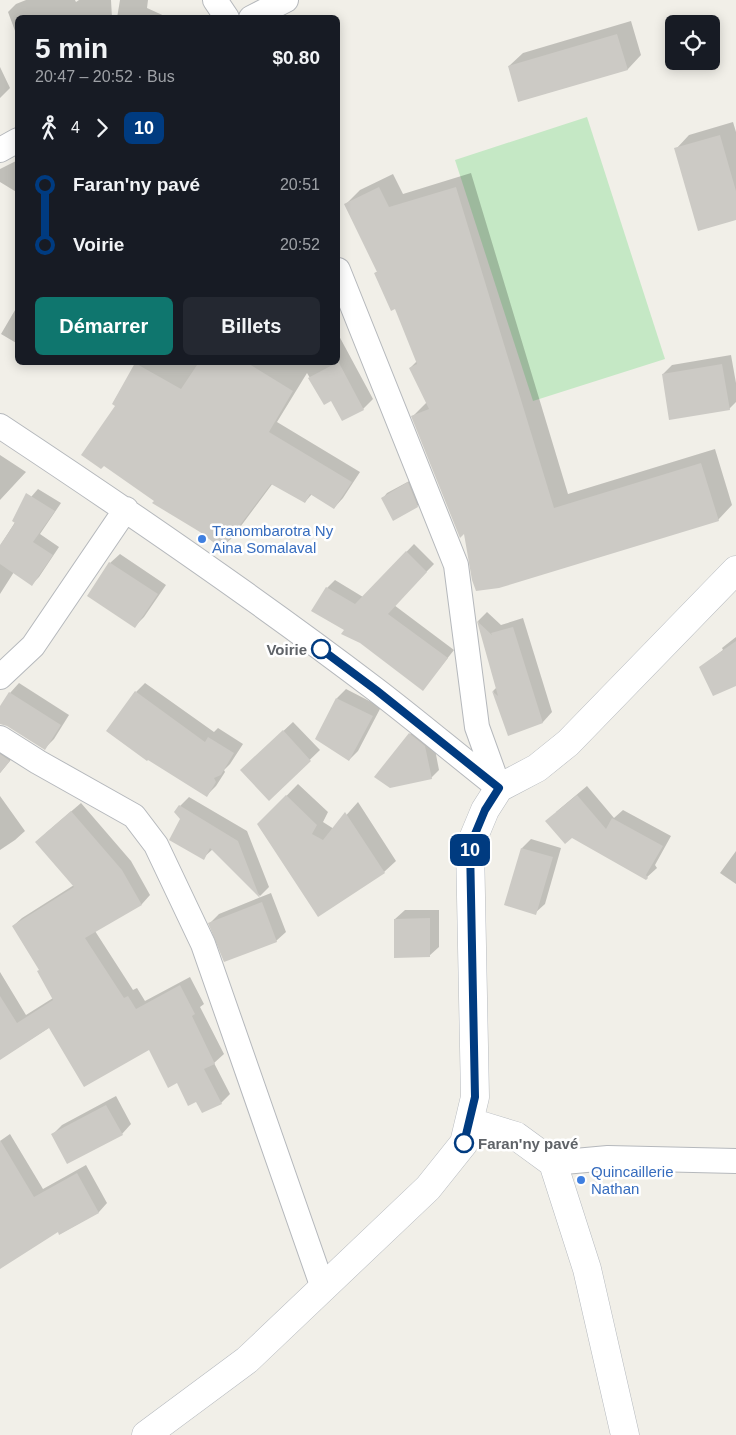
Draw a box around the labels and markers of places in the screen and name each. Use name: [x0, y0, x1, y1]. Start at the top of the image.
place label: Tranombarotra Ny Aina Somalaval: [212, 522, 334, 556]
marker: Tranombarotra Ny Aina Somalaval: [196, 533, 208, 545]
marker: Voirie: [311, 639, 331, 659]
place label: Voirie: [266, 641, 307, 658]
marker: Faran'ny pavé: [454, 1133, 474, 1153]
place label: Faran'ny pavé: [478, 1135, 578, 1152]
place label: Quincaillerie Nathan: [591, 1163, 674, 1197]
marker: Quincaillerie Nathan: [575, 1174, 587, 1186]

